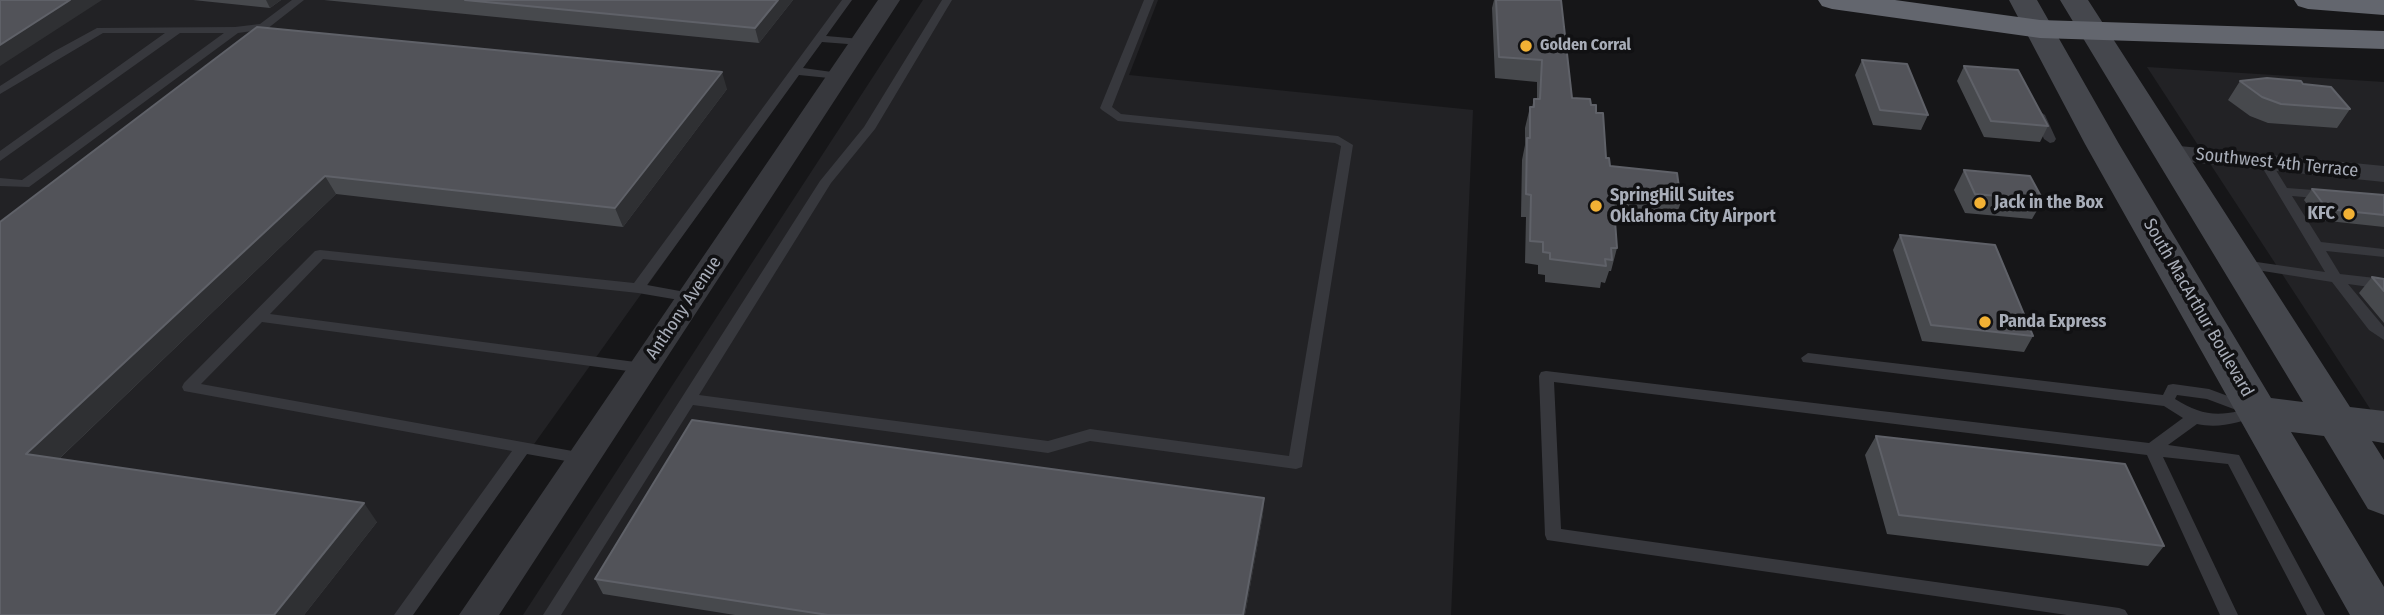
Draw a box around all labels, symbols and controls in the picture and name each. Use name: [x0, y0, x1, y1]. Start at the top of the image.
place label: Golden Corral: [1540, 36, 1631, 56]
marker: Golden Corral: [1518, 38, 1534, 54]
street label: Southwest 4th Terrace: [2195, 144, 2359, 182]
place label: SpringHill Suites Oklahoma City Airport: [1610, 185, 1776, 228]
place label: Jack in the Box: [1994, 192, 2103, 214]
marker: Jack in the Box: [1972, 195, 1988, 211]
marker: SpringHill Suites Oklahoma City Airport: [1588, 198, 1604, 214]
place label: KFC: [2308, 203, 2335, 225]
marker: KFC: [2341, 206, 2357, 222]
street label: South MacArthur Boulevard: [2138, 215, 2258, 401]
street label: Anthony Avenue: [642, 252, 726, 364]
place label: Panda Express: [1999, 311, 2106, 333]
marker: Panda Express: [1977, 314, 1993, 330]

